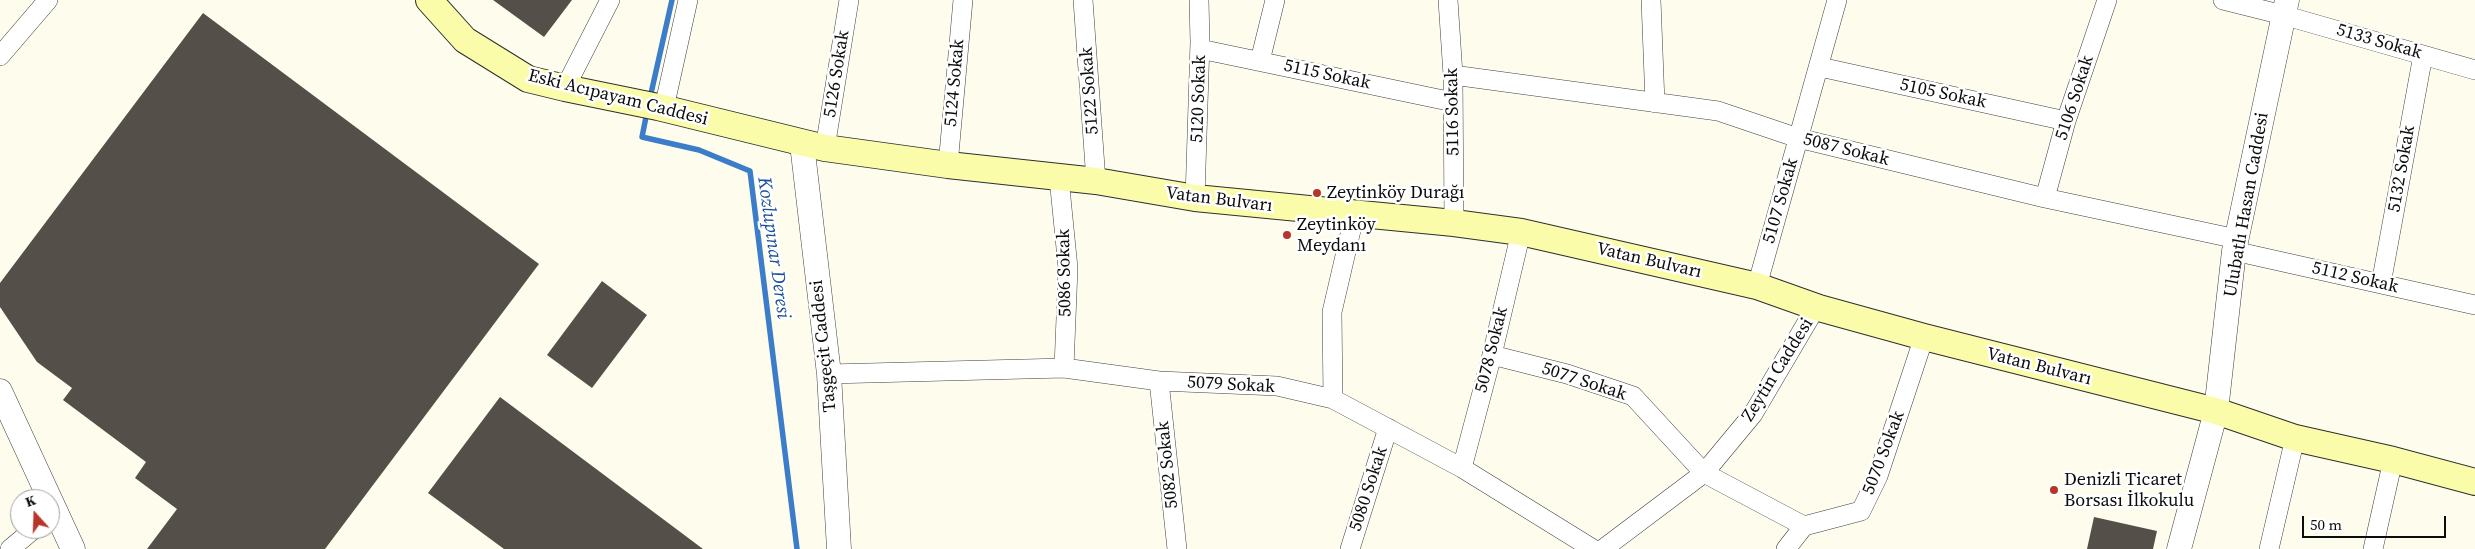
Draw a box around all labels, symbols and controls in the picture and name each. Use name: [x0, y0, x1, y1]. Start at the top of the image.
street label: 5133 Sokak: [2334, 19, 2424, 65]
street label: 5126 Sokak: [819, 29, 855, 119]
street label: 5124 Sokak: [940, 38, 970, 128]
street label: 5122 Sokak: [1076, 46, 1104, 136]
street label: 5106 Sokak: [2051, 53, 2099, 143]
street label: 5120 Sokak: [1187, 55, 1211, 143]
street label: 5115 Sokak: [1282, 55, 1372, 95]
street label: Eski Acıpayam Caddesi: [526, 65, 710, 131]
street label: 5116 Sokak: [1441, 68, 1465, 156]
street label: 5105 Sokak: [1898, 74, 1988, 114]
street label: Ulubatlı Hasan Caddesi: [2220, 111, 2274, 299]
street label: 5132 Sokak: [2384, 124, 2420, 214]
street label: 5087 Sokak: [1801, 129, 1891, 171]
street label: 5107 Sokak: [1758, 156, 1804, 246]
water label: Kozlupınar Deresi: [752, 176, 794, 320]
place label: Zeytinköy Durağı: [1327, 182, 1464, 204]
street label: Vatan Bulvarı: [1164, 183, 1274, 217]
marker: Zeytinköy Durağı: [1311, 187, 1323, 199]
place label: Zeytinköy Meydanı: [1297, 214, 1376, 256]
street label: 5086 Sokak: [1053, 229, 1077, 317]
marker: Zeytinköy Meydanı: [1281, 229, 1293, 241]
street label: Vatan Bulvarı: [1594, 238, 1704, 284]
street label: 5112 Sokak: [2310, 258, 2400, 298]
street label: Taşgeçit Caddesi: [806, 279, 842, 413]
street label: 5078 Sokak: [1471, 305, 1513, 395]
street label: Zeytin Caddesi: [1738, 314, 1818, 426]
street label: Vatan Bulvarı: [1984, 344, 2094, 390]
street label: 5077 Sokak: [1539, 358, 1629, 406]
street label: 5079 Sokak: [1187, 372, 1275, 398]
street label: 5070 Sokak: [1858, 408, 1910, 498]
street label: 5082 Sokak: [1153, 420, 1183, 510]
street label: 5080 Sokak: [1345, 444, 1393, 534]
place label: Denizli Ticaret Borsası İlkokulu: [2064, 469, 2194, 512]
marker: Denizli Ticaret Borsası İlkokulu: [2048, 484, 2060, 496]
north arrow: [10, 489, 60, 539]
text: K: [22, 490, 38, 512]
scale bar: [2305, 506, 2449, 538]
text: 50 m: [2310, 514, 2342, 535]

